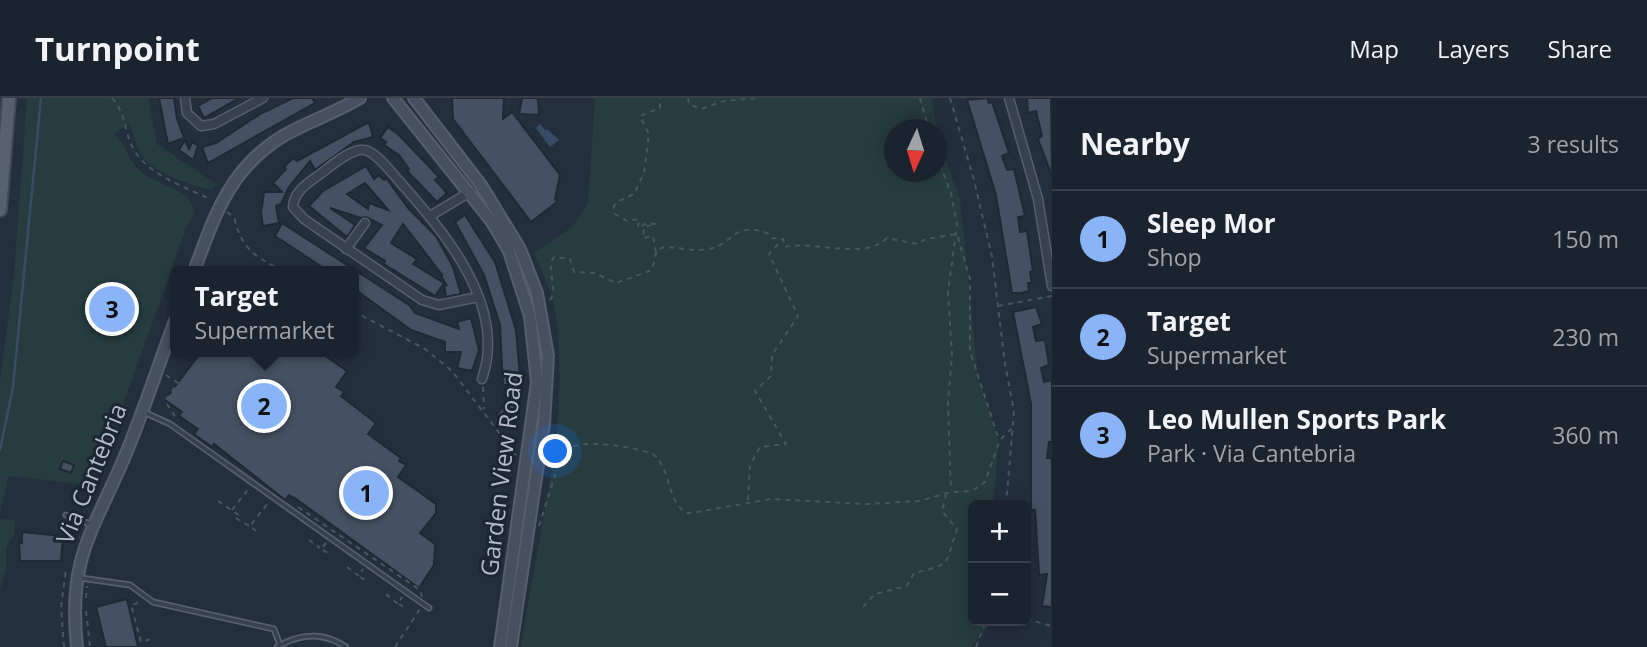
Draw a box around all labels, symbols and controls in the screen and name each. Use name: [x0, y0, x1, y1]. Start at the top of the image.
text: Turnpoint: [35, 26, 200, 71]
text: Map: [1349, 32, 1399, 65]
text: Layers: [1437, 32, 1510, 65]
text: Share: [1548, 32, 1612, 65]
north arrow: [884, 119, 947, 182]
text: Nearby: [1080, 123, 1190, 164]
text: 3 results: [1528, 128, 1619, 160]
text: Sleep Mor: [1147, 205, 1276, 241]
text: 1: [1096, 223, 1110, 255]
text: 150 m: [1552, 223, 1619, 255]
text: Shop: [1147, 241, 1202, 273]
popup: [170, 266, 359, 357]
text: Target: [195, 278, 279, 314]
pin: 3: [89, 283, 135, 335]
text: Target: [1147, 303, 1231, 339]
text: Supermarket: [195, 314, 334, 346]
text: 2: [1096, 321, 1110, 353]
text: 230 m: [1552, 321, 1619, 353]
text: Supermarket: [1147, 339, 1287, 371]
street label: Garden View Road: [472, 370, 529, 578]
pin: 2: [241, 380, 287, 432]
street label: Via Cantebria: [47, 398, 134, 549]
text: Leo Mullen Sports Park: [1147, 401, 1446, 437]
text: 3: [1096, 419, 1110, 451]
text: 360 m: [1552, 419, 1619, 451]
your location: [538, 434, 572, 468]
text: Park · Via Cantebria: [1147, 437, 1356, 469]
pin: 1: [343, 467, 389, 519]
map controls: [968, 500, 1031, 626]
button: +: [968, 500, 1031, 563]
button: −: [968, 563, 1031, 626]

